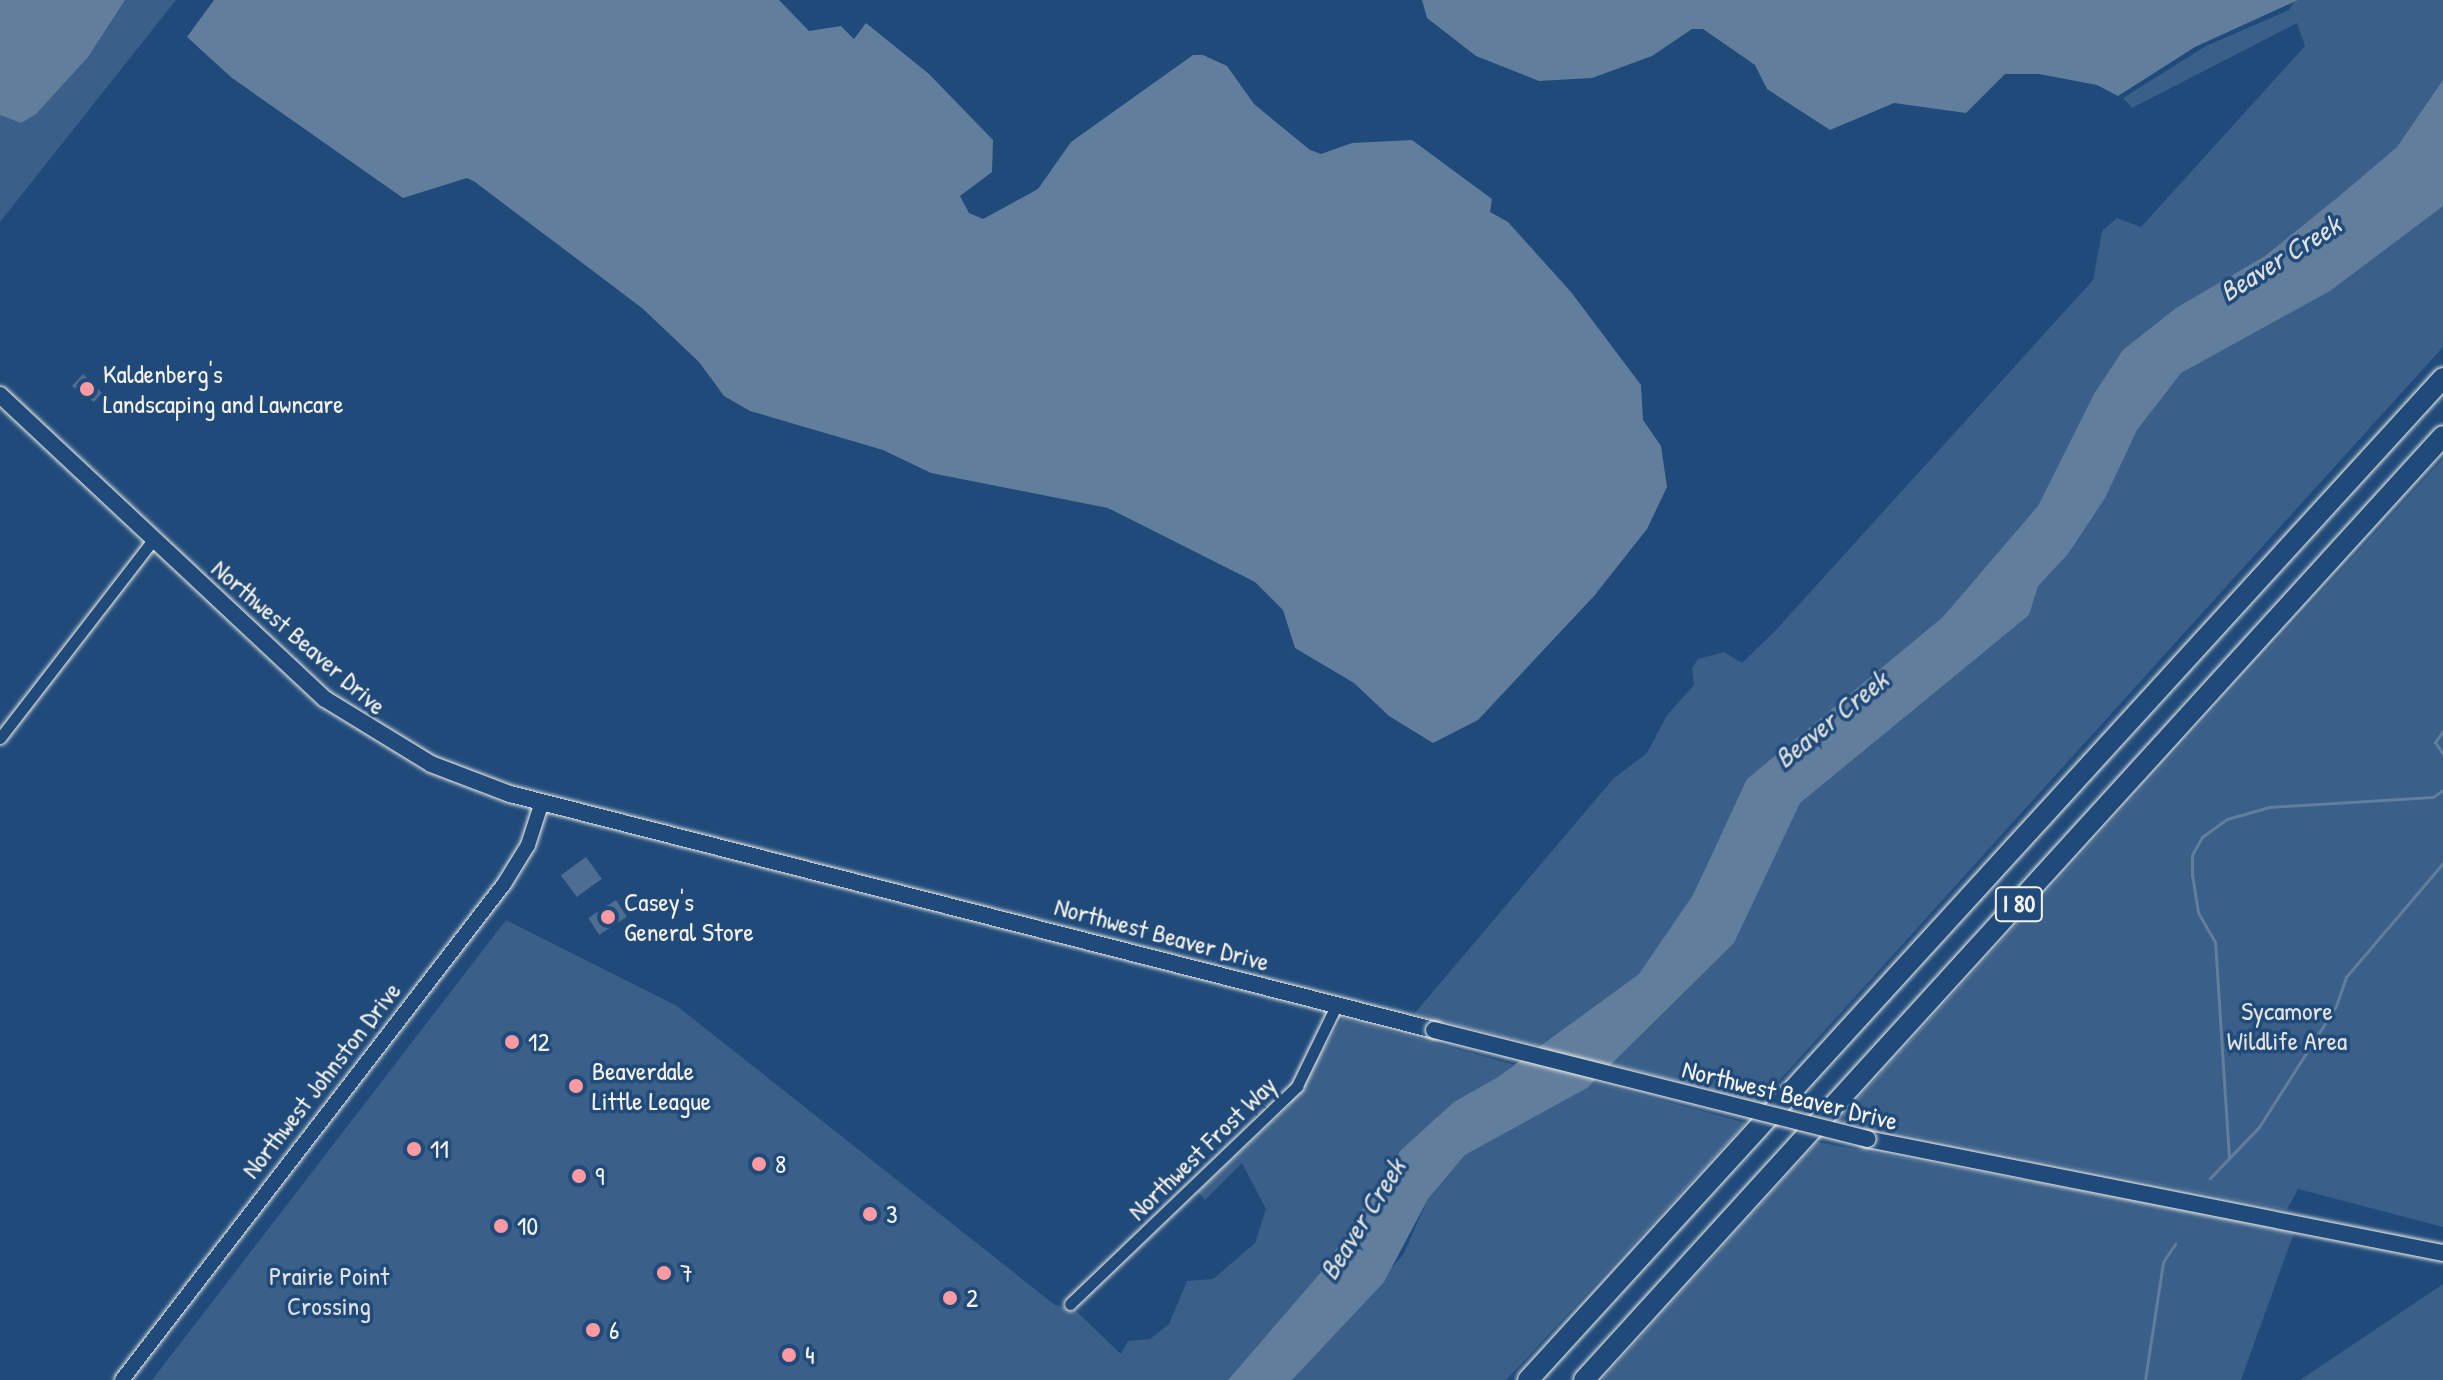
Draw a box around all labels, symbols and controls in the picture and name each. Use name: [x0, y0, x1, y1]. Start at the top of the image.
water label: Beaver Creek: [2213, 208, 2347, 308]
place label: Kaldenberg's Landscaping and Lawncare: [103, 358, 344, 420]
marker: Kaldenberg's Landscaping and Lawncare: [78, 380, 96, 398]
street label: Northwest Beaver Drive: [205, 553, 393, 721]
water label: Beaver Creek: [1768, 663, 1894, 775]
road number: I 80: [1993, 884, 2045, 924]
place label: Casey's General Store: [624, 886, 754, 948]
street label: Northwest Beaver Drive: [1051, 890, 1273, 978]
marker: Casey's General Store: [599, 908, 617, 926]
street label: Northwest Johnston Drive: [235, 976, 407, 1184]
park label: Sycamore Wildlife Area: [2227, 995, 2347, 1056]
place label: 12: [528, 1026, 550, 1058]
marker: 12: [503, 1033, 521, 1051]
street label: Northwest Beaver Drive: [1679, 1053, 1901, 1137]
place label: Beaverdale Little League: [592, 1055, 711, 1116]
street label: Northwest Frost Way: [1121, 1069, 1283, 1227]
marker: Beaverdale Little League: [567, 1077, 585, 1095]
place label: 11: [430, 1133, 449, 1165]
marker: 11: [405, 1140, 423, 1158]
place label: 8: [775, 1148, 786, 1180]
water label: Beaver Creek: [1312, 1152, 1412, 1286]
marker: 8: [750, 1155, 768, 1173]
place label: 9: [595, 1160, 605, 1192]
marker: 9: [570, 1167, 588, 1185]
place label: 3: [886, 1198, 898, 1230]
marker: 3: [861, 1205, 879, 1223]
place label: 10: [517, 1210, 538, 1242]
marker: 10: [492, 1217, 510, 1235]
place label: 7: [680, 1257, 693, 1289]
park label: Prairie Point Crossing: [269, 1260, 389, 1322]
marker: 7: [655, 1264, 673, 1282]
place label: 2: [966, 1282, 978, 1314]
marker: 2: [941, 1289, 959, 1307]
place label: 6: [609, 1314, 619, 1346]
marker: 6: [584, 1321, 602, 1339]
place label: 4: [805, 1339, 815, 1371]
marker: 4: [780, 1346, 798, 1364]

